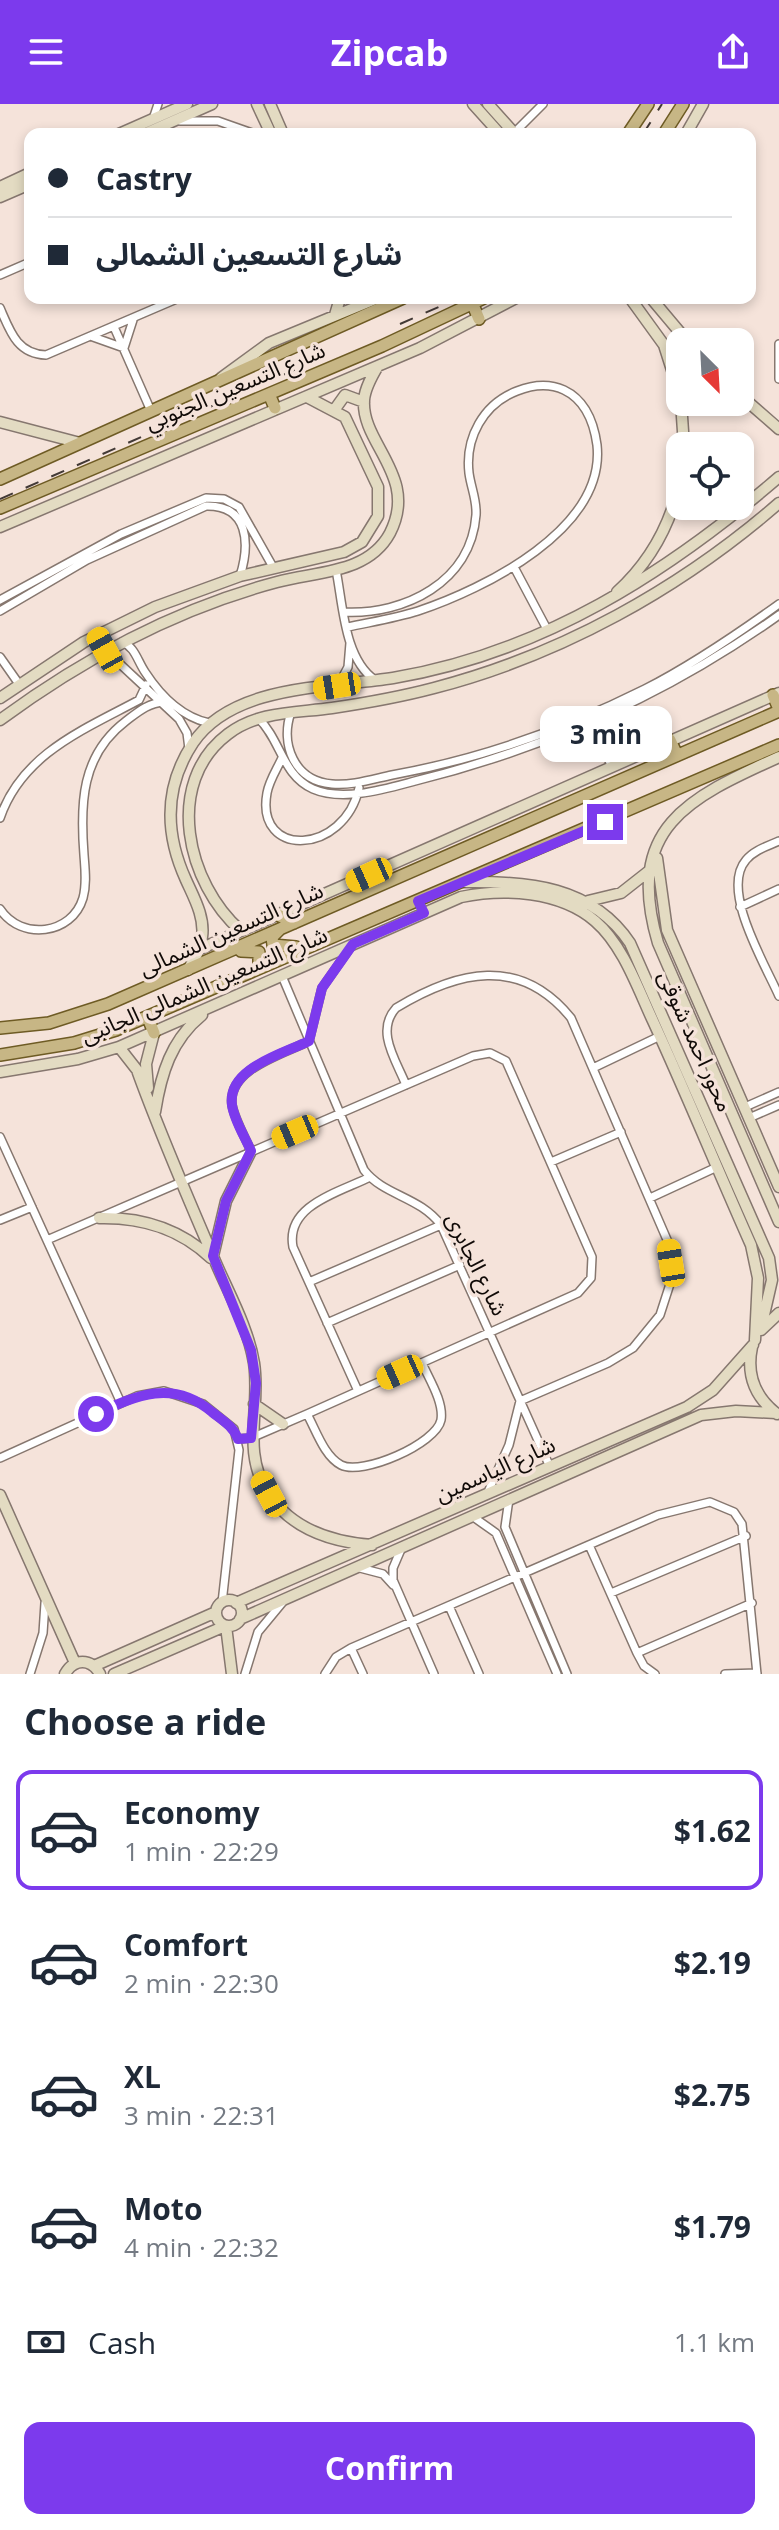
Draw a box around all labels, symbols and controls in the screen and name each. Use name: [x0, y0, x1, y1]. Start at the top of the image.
text: Zipcab: [331, 28, 448, 77]
icon: menu: [24, 30, 68, 74]
icon: share: [711, 30, 755, 74]
text: Castry: [96, 158, 192, 199]
text: شارع التسعين الشمالى: [96, 233, 402, 274]
north arrow: [666, 328, 754, 416]
map controls: [666, 328, 754, 520]
street label: شارع التسعين الجنوبي: [140, 334, 330, 439]
button: locate: [666, 432, 754, 520]
car: [83, 623, 127, 677]
car: [311, 670, 363, 702]
callout: 3 min: [539, 706, 671, 762]
text: 3 min: [570, 716, 642, 752]
route end: [587, 804, 623, 840]
car: [342, 854, 396, 896]
street label: شارع التسعين الشمالى: [134, 874, 329, 985]
street label: شارع التسعين الشمالى الجانبى: [76, 918, 333, 1052]
street label: محور احمد شوقى: [652, 965, 741, 1116]
car: [268, 1112, 322, 1152]
street label: شارع الجابرى: [437, 1207, 516, 1321]
car: [655, 1237, 687, 1289]
car: [373, 1351, 427, 1393]
route start: [78, 1396, 114, 1432]
street label: شارع الياسمين: [430, 1428, 561, 1511]
car: [247, 1467, 291, 1521]
text: Choose a ride: [24, 1697, 266, 1746]
text: Economy: [124, 1792, 260, 1833]
icon: car: [28, 1794, 100, 1866]
text: $1.62: [674, 1810, 751, 1851]
text: 1 min · 22:29: [124, 1833, 279, 1869]
text: Comfort: [124, 1924, 248, 1965]
icon: car: [28, 1926, 100, 1998]
text: $2.19: [674, 1942, 751, 1983]
text: 2 min · 22:30: [124, 1965, 279, 2001]
text: XL: [124, 2056, 161, 2097]
icon: car: [28, 2058, 100, 2130]
text: $2.75: [674, 2074, 751, 2115]
text: 3 min · 22:31: [124, 2097, 279, 2133]
text: Moto: [124, 2188, 202, 2229]
icon: car: [28, 2190, 100, 2262]
text: $1.79: [674, 2206, 751, 2247]
text: 4 min · 22:32: [124, 2229, 279, 2265]
icon: cash: [24, 2320, 68, 2364]
text: Cash: [88, 2322, 156, 2363]
text: 1.1 km: [674, 2324, 755, 2360]
button: Confirm: [24, 2422, 755, 2514]

